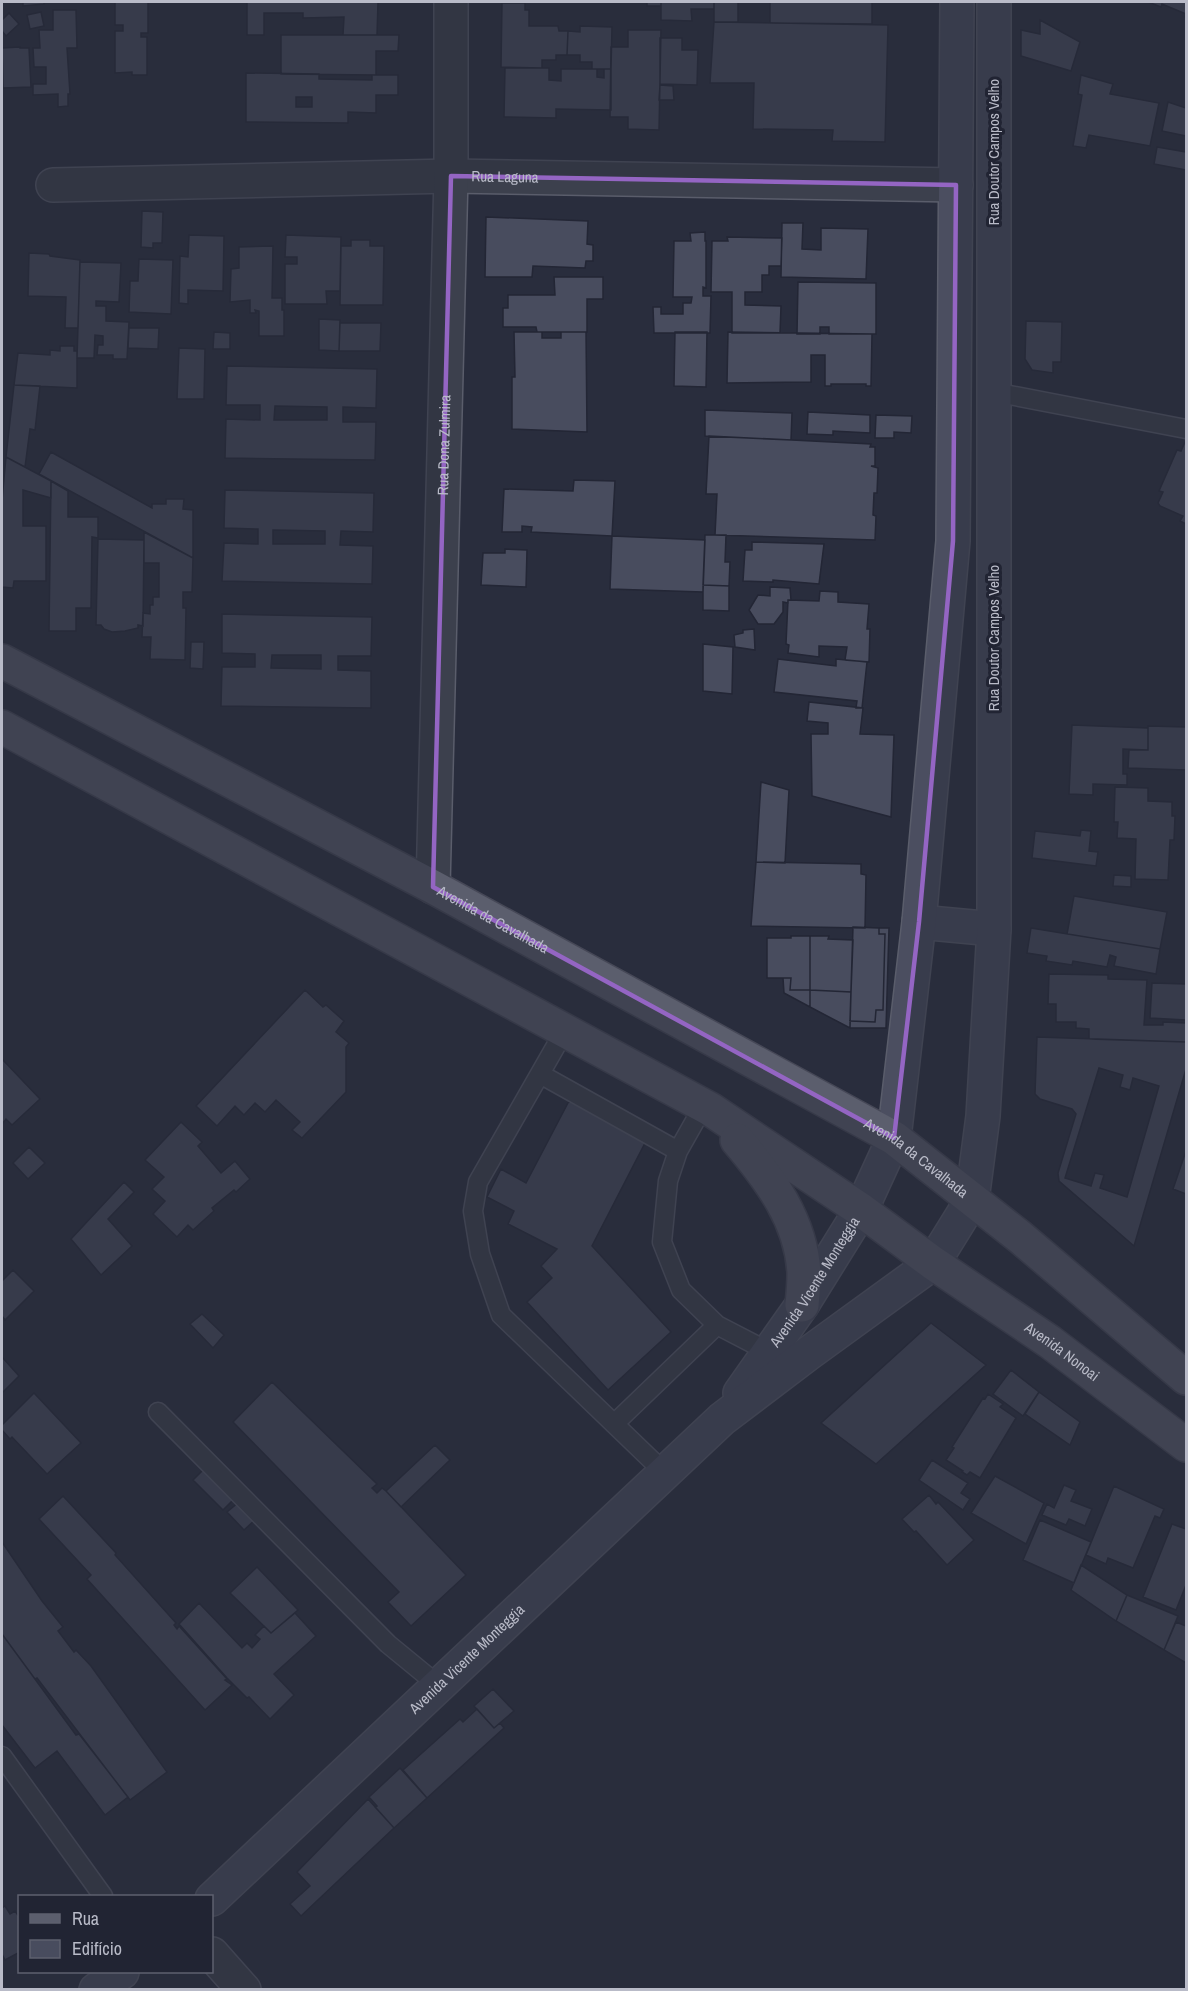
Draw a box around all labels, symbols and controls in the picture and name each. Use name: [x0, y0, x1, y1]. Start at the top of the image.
street label: Rua Doutor Campos Velho: [983, 79, 1004, 225]
street label: Rua Laguna: [471, 165, 539, 188]
street label: Rua Dona Zulmira: [432, 394, 455, 496]
street label: Rua Doutor Campos Velho: [983, 565, 1004, 711]
street label: Avenida da Cavalhada: [433, 880, 553, 958]
street label: Avenida da Cavalhada: [860, 1112, 973, 1203]
street label: Avenida Vicente Monteggia: [764, 1212, 864, 1352]
street label: Avenida Nonoai: [1020, 1316, 1104, 1386]
street label: Avenida Vicente Monteggia: [403, 1599, 529, 1719]
legend: [18, 1895, 213, 1973]
text: Rua: [72, 1906, 99, 1931]
text: Edifício: [72, 1936, 122, 1961]

